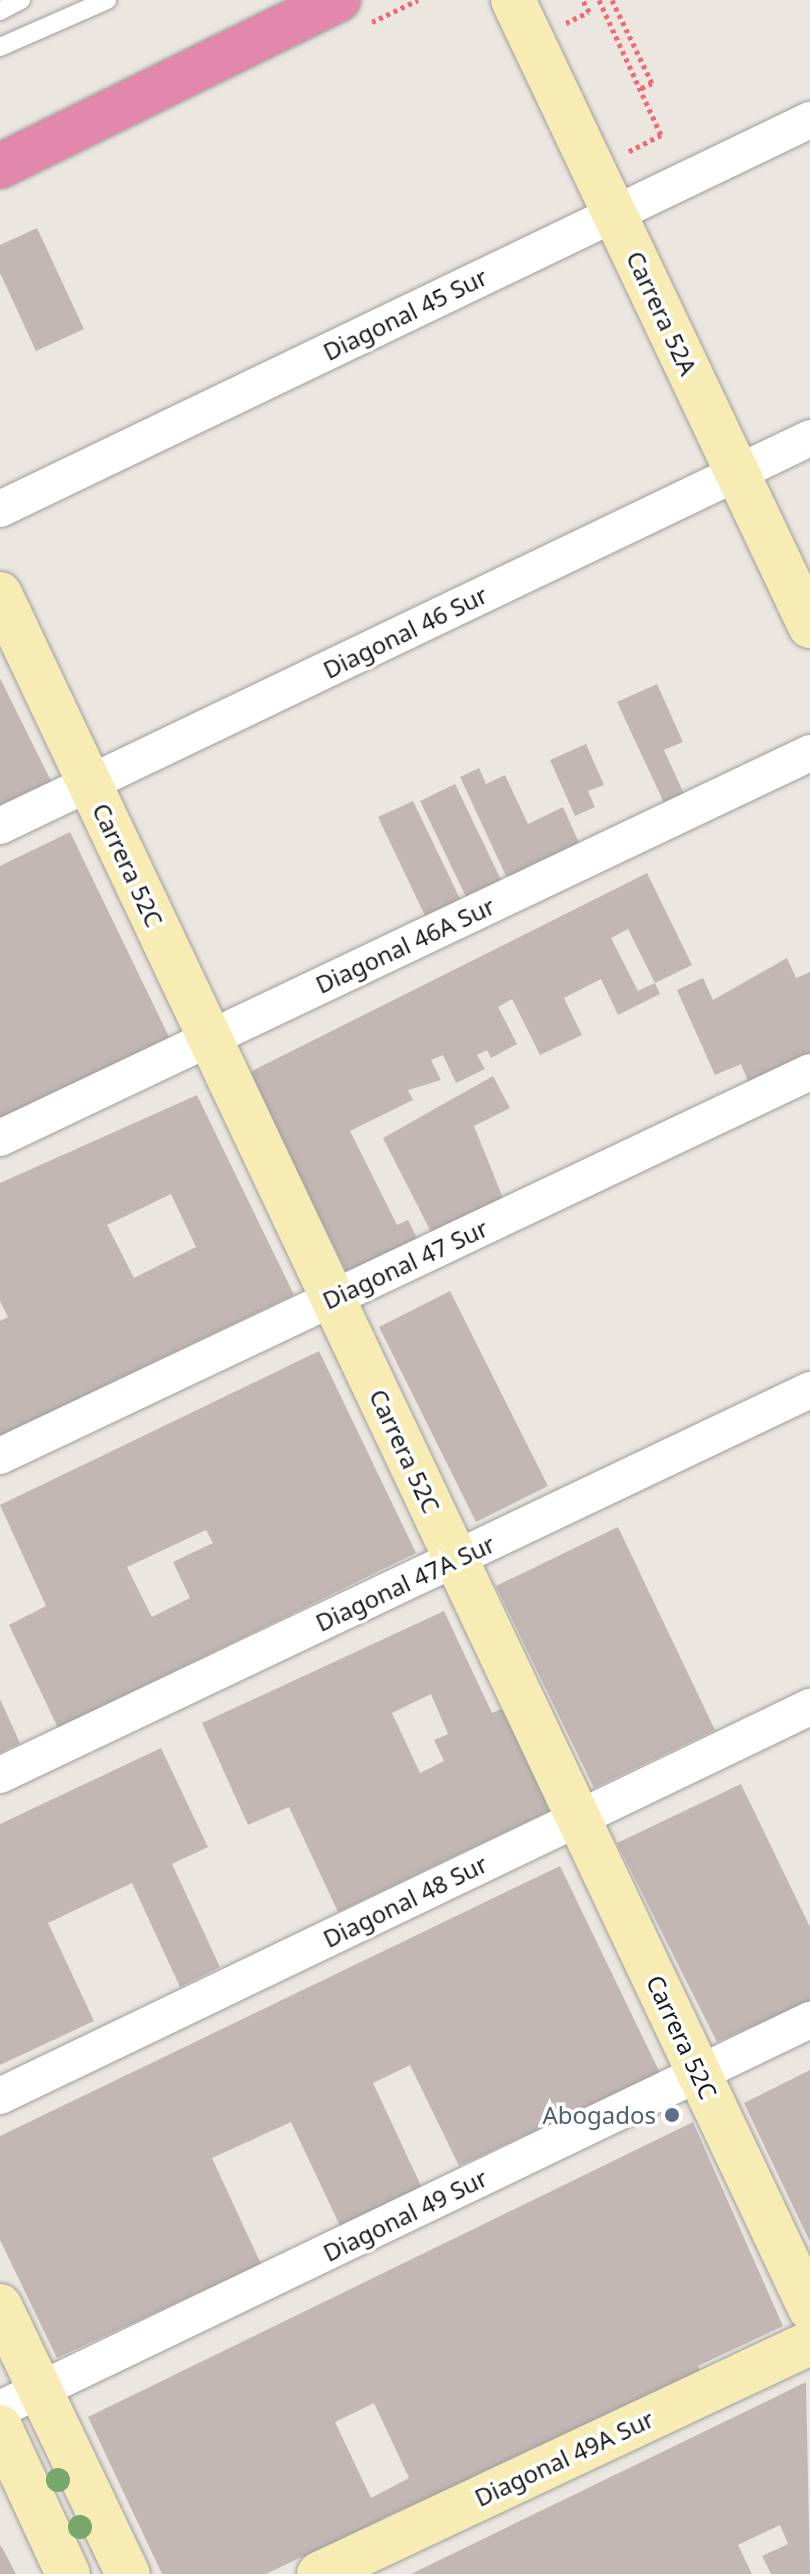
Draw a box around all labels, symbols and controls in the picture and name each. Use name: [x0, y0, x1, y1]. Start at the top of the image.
street label: Carrera 52A: [621, 246, 703, 380]
street label: Diagonal 45 Sur: [318, 262, 492, 366]
street label: Diagonal 46 Sur: [318, 580, 492, 684]
street label: Carrera 52C: [87, 799, 169, 931]
street label: Diagonal 46A Sur: [311, 891, 499, 999]
street label: Diagonal 47 Sur: [318, 1213, 492, 1315]
street label: Carrera 52C: [364, 1385, 446, 1517]
street label: Diagonal 47A Sur: [311, 1529, 499, 1637]
street label: Diagonal 48 Sur: [318, 1849, 492, 1953]
street label: Carrera 52C: [641, 1971, 723, 2103]
place label: Abogados: [542, 2101, 656, 2129]
marker: Abogados: [663, 2106, 681, 2124]
street label: Diagonal 49 Sur: [318, 2163, 492, 2267]
street label: Diagonal 49A Sur: [470, 2404, 658, 2512]

